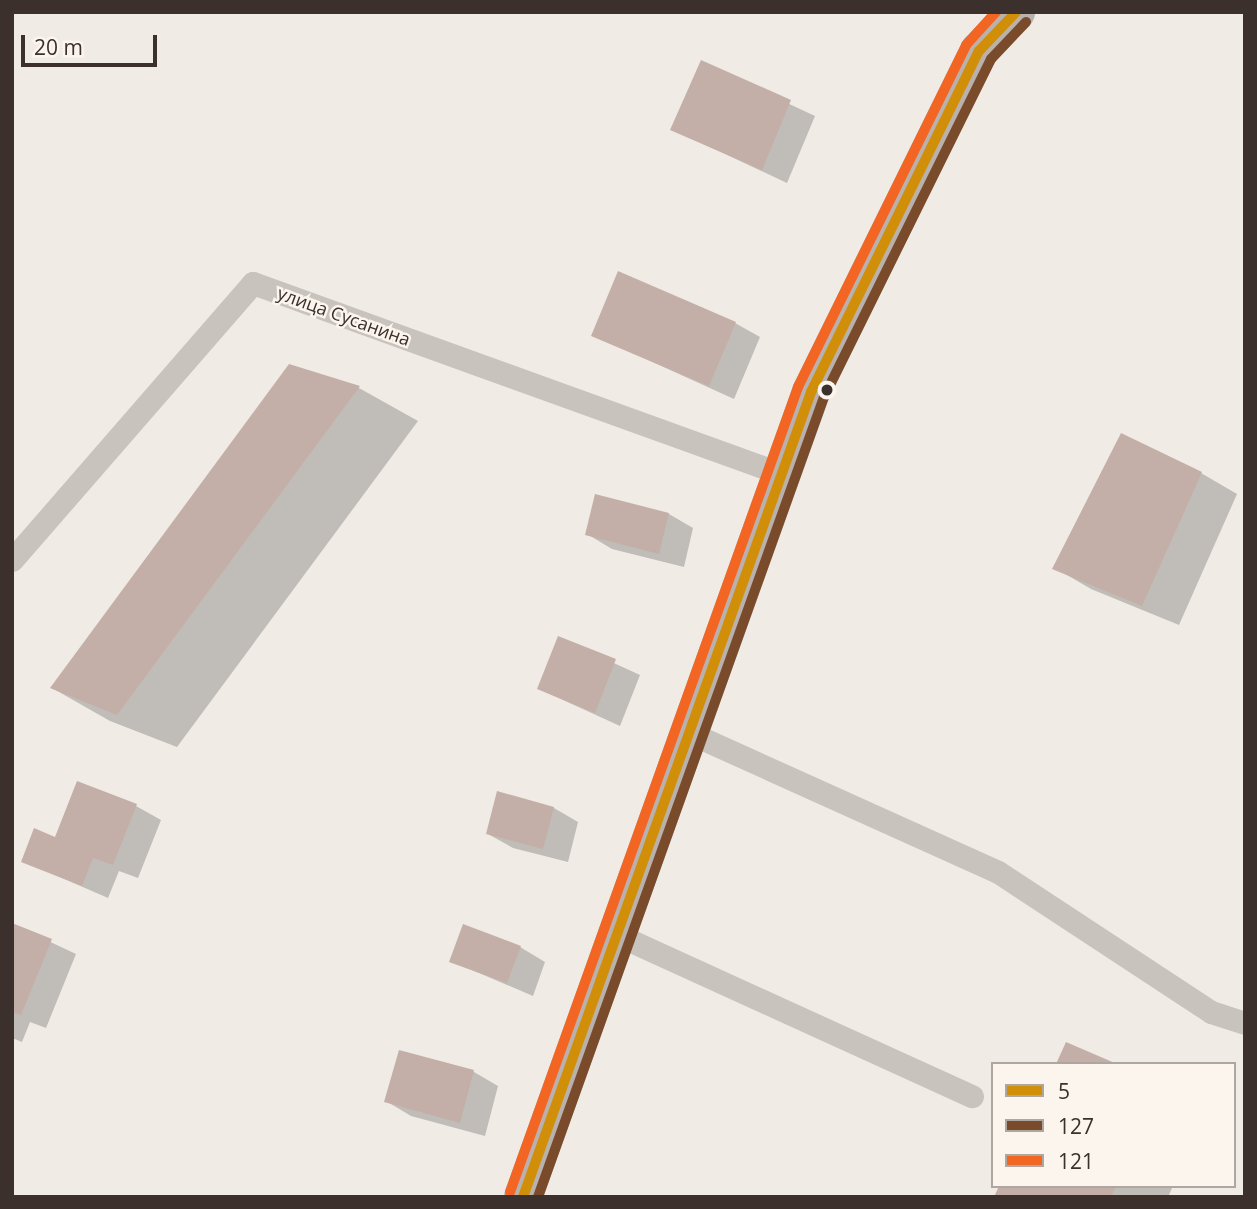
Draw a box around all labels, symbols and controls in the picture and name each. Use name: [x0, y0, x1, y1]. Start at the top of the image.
scale bar: [24, 21, 161, 65]
text: 20 m: [34, 33, 83, 61]
street label: улица Сусанина: [275, 282, 413, 350]
unlabelled marker: [820, 383, 834, 397]
legend: [991, 1062, 1236, 1188]
text: 5: [1058, 1077, 1070, 1105]
text: 127: [1058, 1112, 1094, 1140]
text: 121: [1058, 1147, 1094, 1175]

